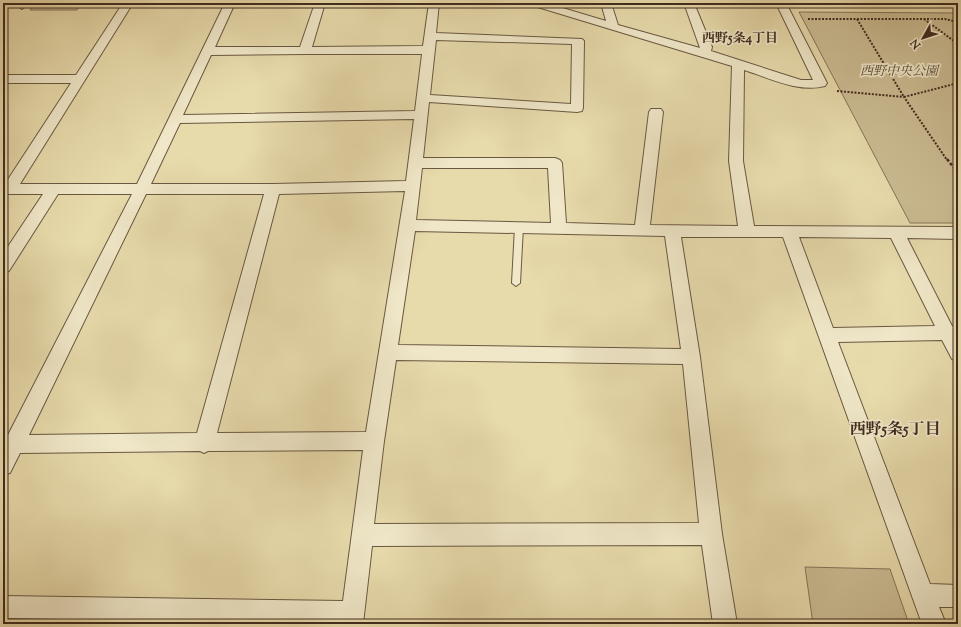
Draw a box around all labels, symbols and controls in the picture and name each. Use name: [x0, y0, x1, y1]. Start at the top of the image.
north arrow: [903, 18, 943, 58]
district label: 西野5条4丁目: [702, 30, 778, 48]
text: N: [907, 35, 926, 53]
park label: 西野中央公園: [860, 63, 940, 81]
district label: 西野5条5丁目: [850, 419, 940, 442]

